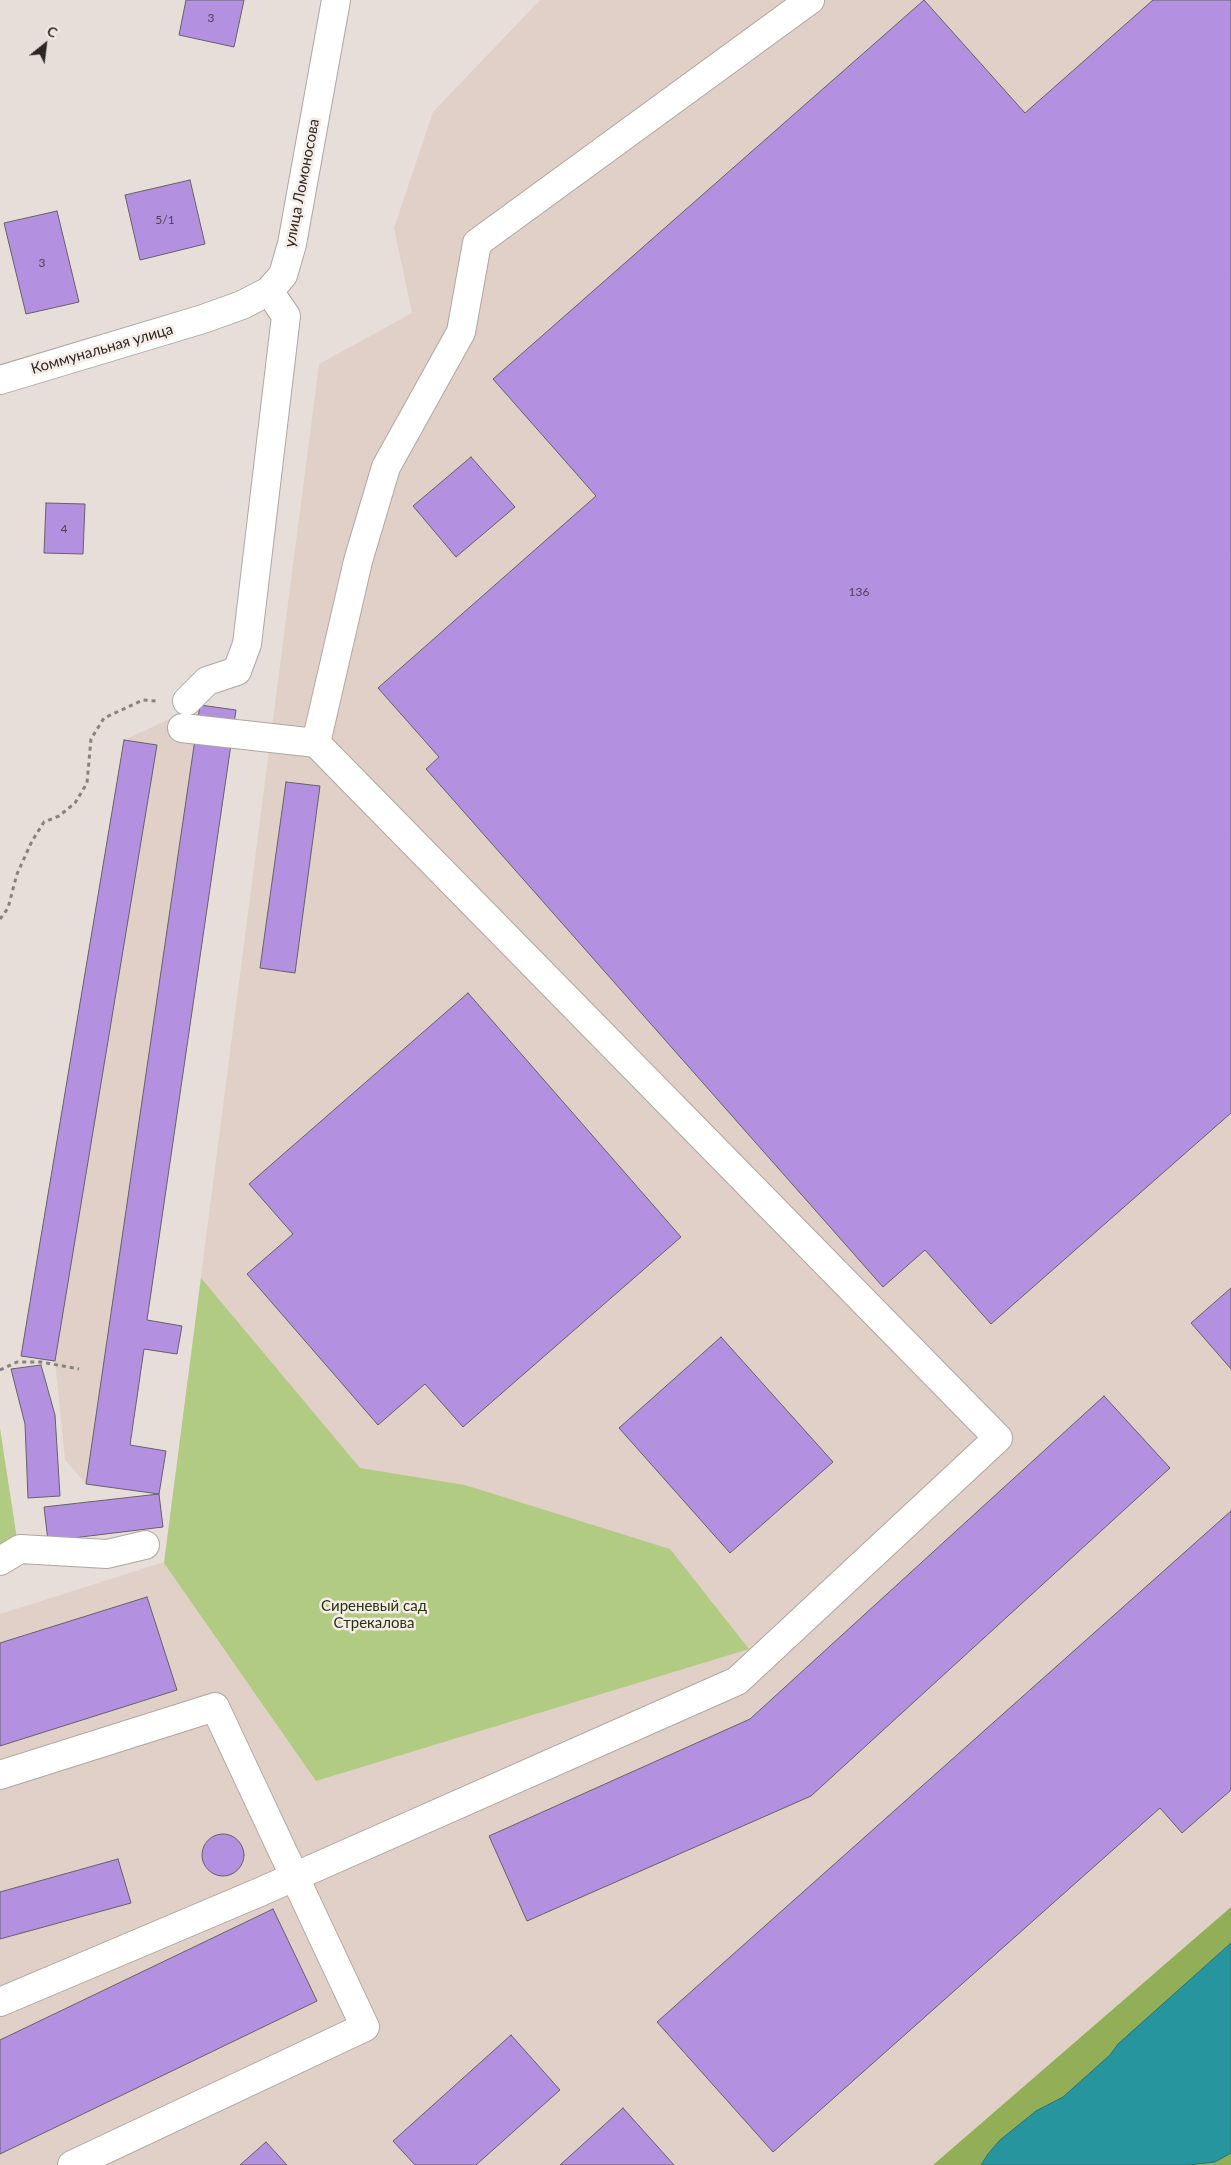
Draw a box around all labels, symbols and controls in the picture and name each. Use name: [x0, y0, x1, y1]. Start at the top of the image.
house number: 3: [208, 11, 214, 25]
north arrow: [20, 20, 70, 70]
text: С: [44, 22, 61, 41]
street label: улица Ломоносова: [281, 117, 323, 249]
house number: 5/1: [155, 213, 175, 227]
house number: 3: [39, 256, 45, 270]
street label: Коммунальная улица: [29, 320, 175, 378]
house number: 4: [61, 522, 67, 536]
house number: 136: [849, 585, 869, 599]
park label: Сиреневый сад Стрекалова: [321, 1597, 427, 1632]

